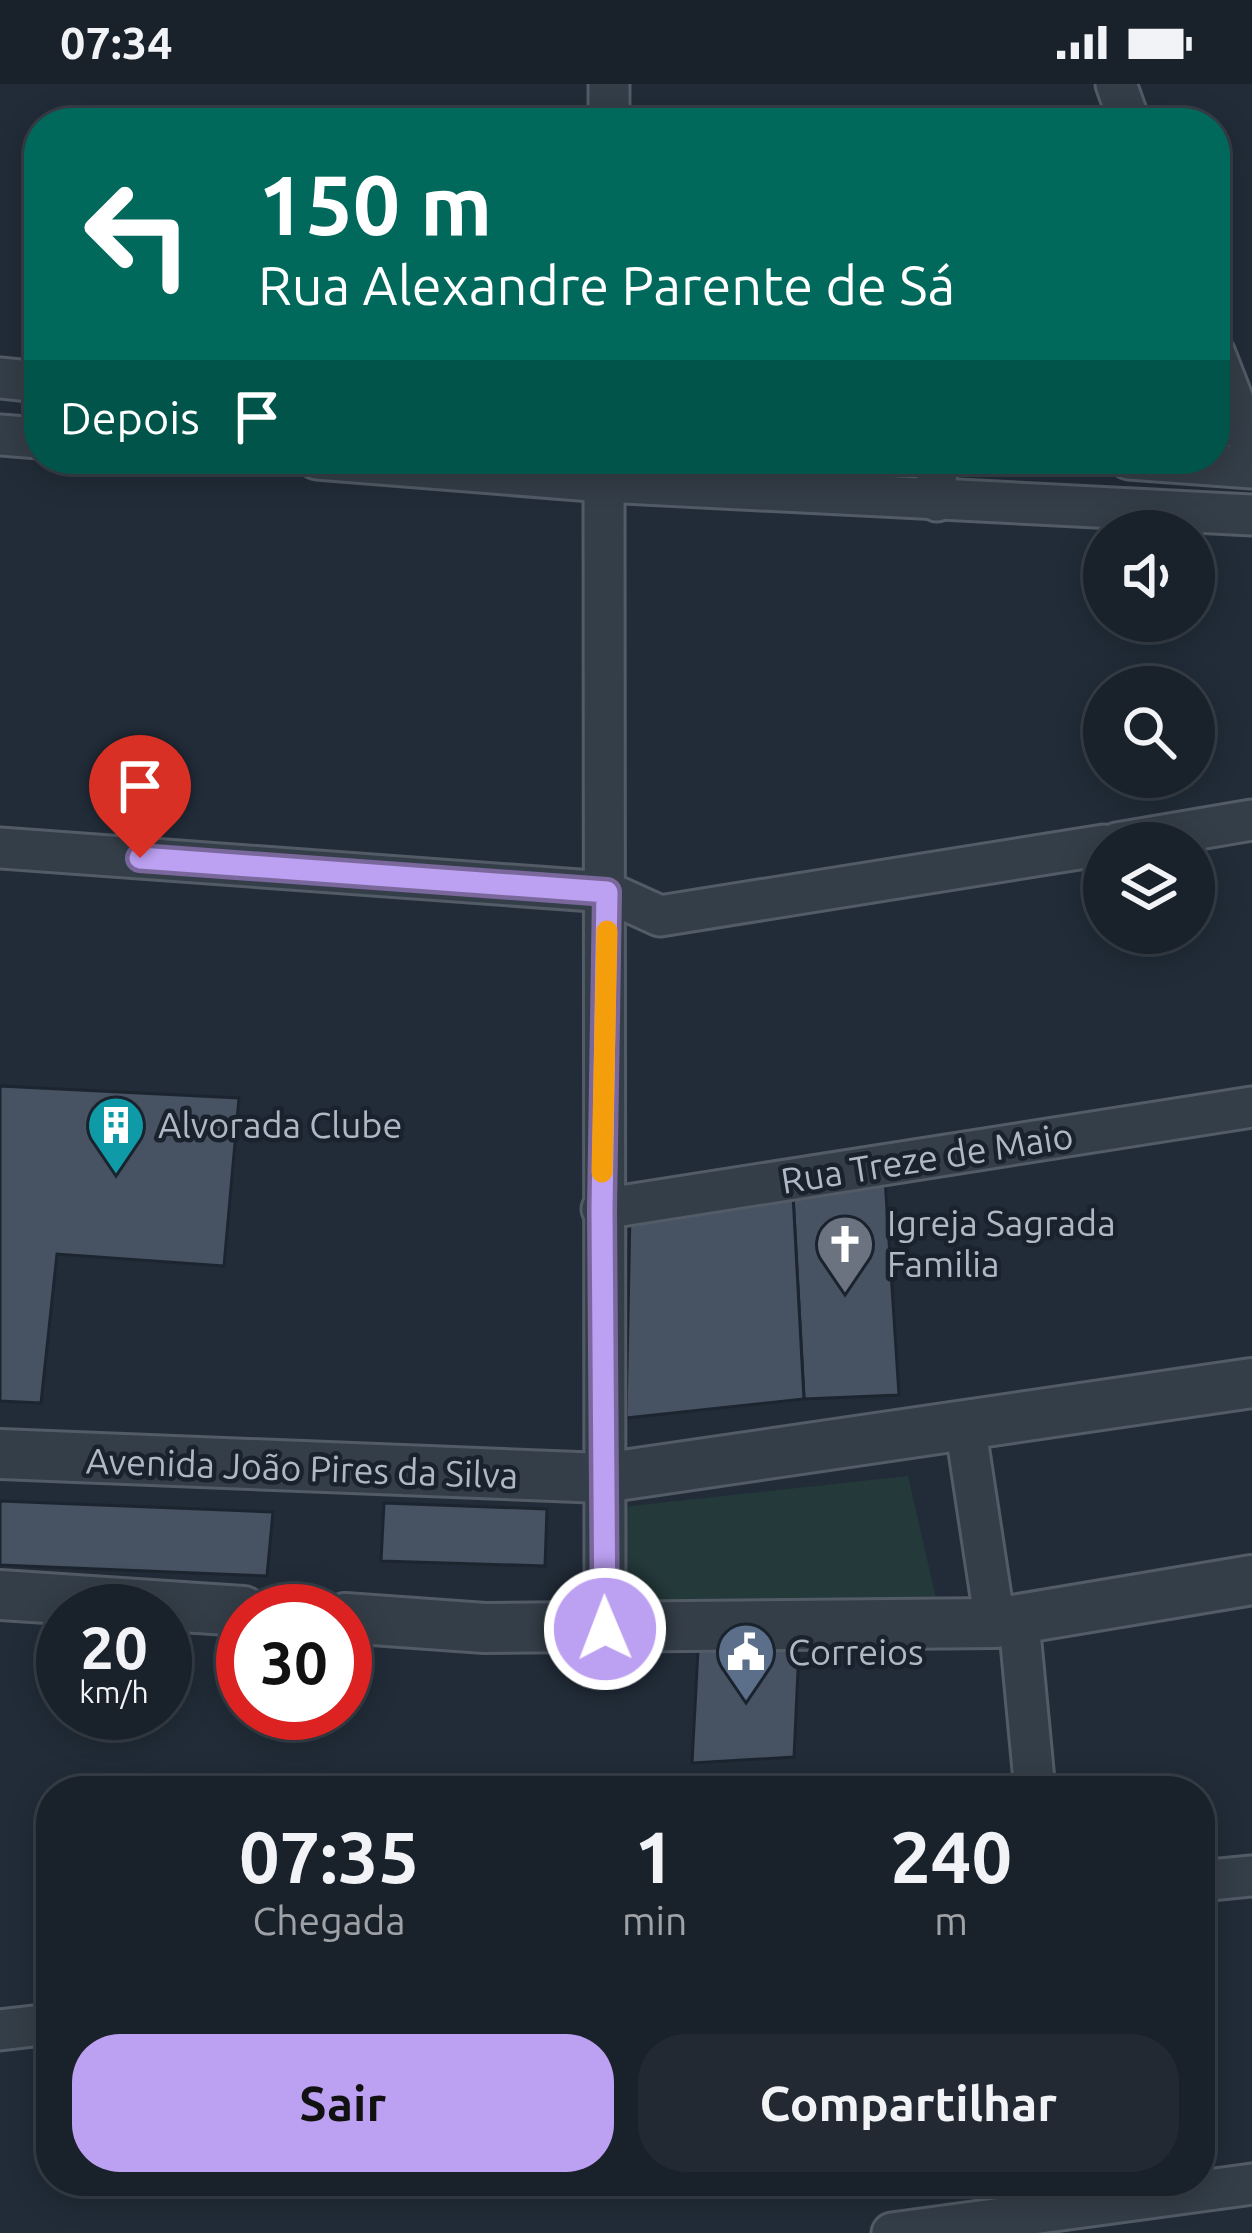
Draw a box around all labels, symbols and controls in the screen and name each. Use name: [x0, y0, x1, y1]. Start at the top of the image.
text: 07:34: [60, 17, 173, 68]
icon: left: [60, 156, 216, 312]
text: 150 m: [258, 157, 492, 251]
text: Rua Alexandre Parente de Sá: [258, 255, 955, 315]
icon: arrive: [224, 384, 290, 450]
text: Depois: [60, 392, 200, 443]
map controls: [1083, 510, 1215, 954]
button: sound: [1083, 510, 1215, 642]
button: search: [1083, 666, 1215, 798]
pin: [89, 735, 191, 858]
icon: arrive: [107, 753, 173, 819]
button: layers: [1083, 822, 1215, 954]
building icon: Alvorada Clube: [85, 1094, 147, 1176]
place label: Alvorada Clube: [158, 1104, 402, 1145]
street label: Rua Treze de Maio: [778, 1114, 1076, 1201]
place label: Igreja Sagrada Familia: [887, 1202, 1116, 1284]
church icon: Igreja Sagrada Familia: [814, 1213, 876, 1295]
street label: Avenida João Pires da Silva: [85, 1439, 519, 1496]
position arrow: [542, 1566, 668, 1692]
speed limit sign: 30: [216, 1584, 372, 1740]
text: 20: [80, 1613, 148, 1680]
public building icon: Correios: [715, 1621, 777, 1703]
place label: Correios: [788, 1631, 924, 1672]
text: km/h: [79, 1675, 149, 1709]
text: 07:35: [239, 1816, 419, 1897]
text: 1: [634, 1816, 675, 1897]
text: 240: [890, 1816, 1012, 1897]
text: Chegada: [252, 1899, 405, 1942]
text: min: [622, 1899, 687, 1942]
text: m: [934, 1899, 968, 1942]
button: Sair: [72, 2034, 614, 2172]
button: Compartilhar: [638, 2034, 1179, 2172]

